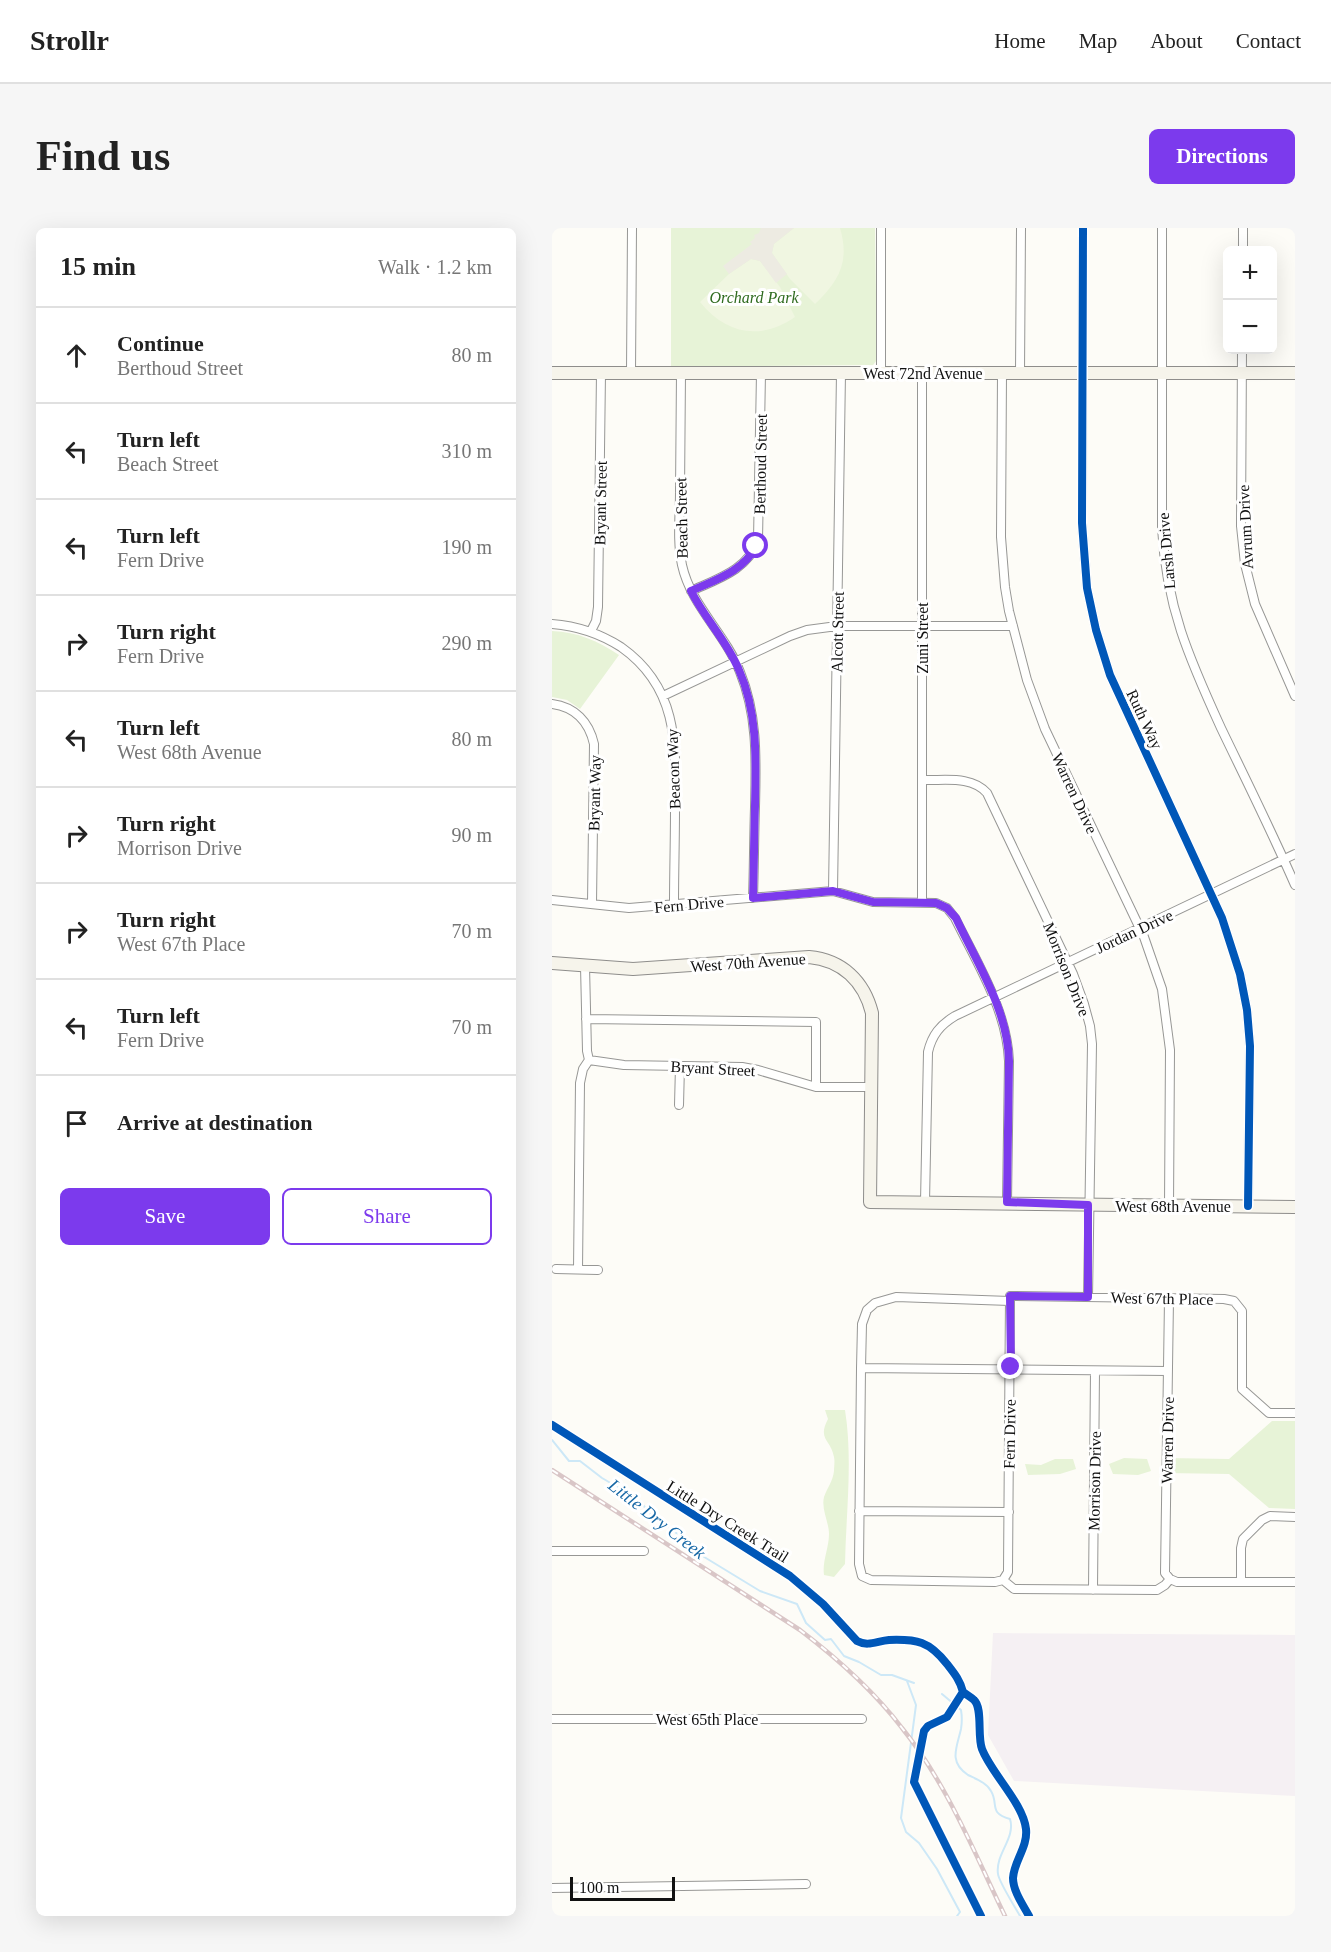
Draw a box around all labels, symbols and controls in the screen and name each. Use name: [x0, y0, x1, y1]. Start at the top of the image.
text: Strollr: [30, 25, 109, 56]
text: Home: [994, 29, 1046, 53]
text: Map: [1079, 29, 1117, 53]
text: About: [1150, 29, 1203, 53]
text: Contact: [1236, 29, 1301, 53]
button: Directions: [1149, 129, 1295, 184]
text: Find us: [36, 133, 170, 179]
map controls: [1223, 246, 1277, 354]
button: +: [1223, 246, 1277, 300]
text: 15 min: [60, 252, 136, 281]
text: Walk · 1.2 km: [378, 256, 492, 278]
park label: Orchard Park: [709, 289, 799, 306]
button: −: [1223, 300, 1277, 354]
text: Continue: [117, 331, 204, 356]
icon: ahead: [60, 339, 93, 372]
text: 80 m: [451, 344, 492, 366]
text: Berthoud Street: [117, 357, 243, 379]
street label: West 72nd Avenue: [863, 365, 983, 382]
street label: Berthoud Street: [751, 413, 770, 515]
text: Turn left: [117, 427, 200, 452]
icon: left: [60, 435, 93, 468]
text: 310 m: [441, 440, 492, 462]
text: Beach Street: [117, 453, 219, 475]
street label: Bryant Street: [591, 460, 611, 546]
street label: Beach Street: [672, 477, 691, 559]
street label: Avrum Drive: [1235, 484, 1256, 570]
street label: Larsh Drive: [1155, 512, 1178, 590]
text: Turn left: [117, 523, 200, 548]
icon: left: [60, 531, 93, 564]
route start: [742, 532, 768, 558]
text: 190 m: [441, 536, 492, 558]
text: Fern Drive: [117, 549, 204, 571]
street label: Alcott Street: [828, 591, 847, 673]
street label: Zuni Street: [914, 602, 931, 674]
text: Turn right: [117, 619, 216, 644]
icon: right: [60, 627, 93, 660]
text: 290 m: [441, 632, 492, 654]
text: Fern Drive: [117, 645, 204, 667]
street label: Ruth Way: [1122, 687, 1166, 752]
text: Turn left: [117, 715, 200, 740]
icon: left: [60, 723, 93, 756]
text: 80 m: [451, 728, 492, 750]
street label: Beacon Way: [664, 728, 684, 810]
text: West 68th Avenue: [117, 741, 262, 763]
street label: Warren Drive: [1048, 750, 1101, 836]
street label: Bryant Way: [585, 755, 605, 831]
text: Turn right: [117, 811, 216, 836]
icon: right: [60, 819, 93, 852]
text: 90 m: [451, 824, 492, 846]
text: Morrison Drive: [117, 837, 242, 859]
street label: Fern Drive: [654, 893, 725, 916]
street label: Jordan Drive: [1093, 906, 1175, 957]
text: Turn right: [117, 907, 216, 932]
icon: right: [60, 915, 93, 948]
text: 70 m: [451, 920, 492, 942]
street label: Morrison Drive: [1040, 920, 1093, 1019]
text: West 67th Place: [117, 933, 245, 955]
street label: West 70th Avenue: [690, 950, 806, 975]
text: Turn left: [117, 1003, 200, 1028]
icon: left: [60, 1011, 93, 1044]
text: 70 m: [451, 1016, 492, 1038]
text: Fern Drive: [117, 1029, 204, 1051]
street label: Bryant Street: [670, 1058, 756, 1080]
icon: arrive: [60, 1107, 93, 1140]
text: Arrive at destination: [117, 1110, 313, 1135]
button: Save: [60, 1188, 270, 1245]
button: Share: [282, 1188, 492, 1245]
street label: West 68th Avenue: [1115, 1198, 1231, 1215]
street label: West 67th Place: [1111, 1289, 1213, 1308]
route end: [997, 1353, 1023, 1379]
street label: Warren Drive: [1158, 1396, 1177, 1484]
street label: Fern Drive: [1000, 1399, 1019, 1469]
street label: Morrison Drive: [1085, 1431, 1104, 1531]
water label: Little Dry Creek: [604, 1474, 710, 1564]
street label: Little Dry Creek Trail: [663, 1477, 792, 1567]
street label: West 65th Place: [656, 1711, 758, 1728]
scale bar: [570, 1874, 675, 1902]
text: 100 m: [579, 1879, 619, 1896]

